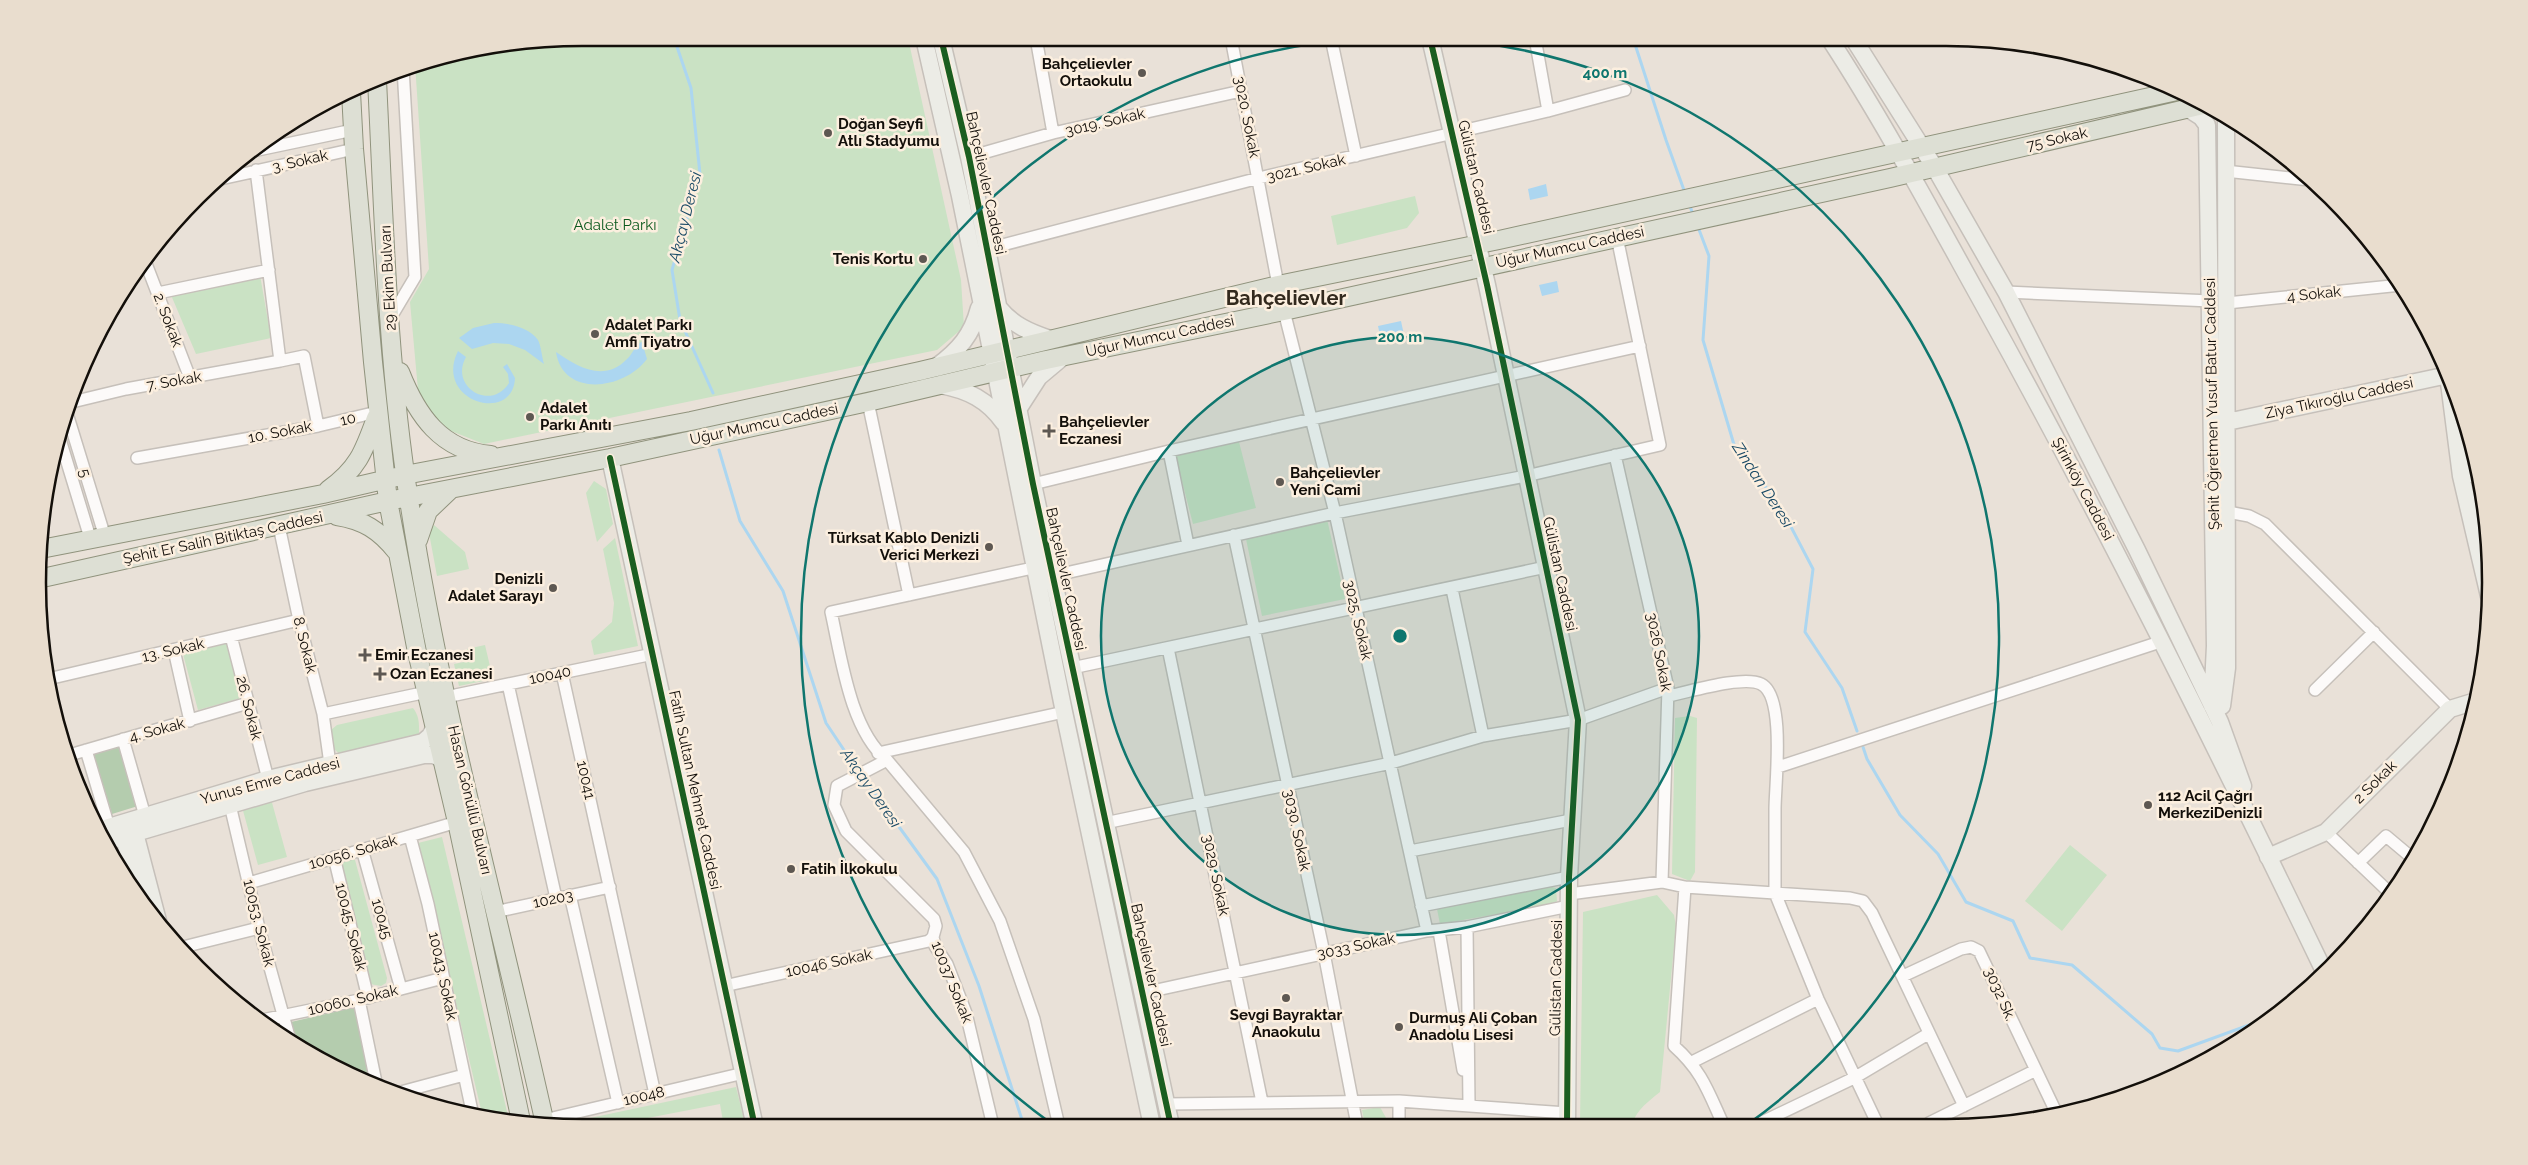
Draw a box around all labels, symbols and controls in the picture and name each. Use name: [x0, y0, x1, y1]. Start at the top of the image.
place label: Bahçelievler Ortaokulu: [1042, 55, 1132, 90]
text: 400 m: [1583, 64, 1627, 82]
marker: Bahçelievler Ortaokulu: [1136, 67, 1148, 79]
street label: 3020. Sokak: [1230, 75, 1264, 159]
street label: 3019. Sokak: [1063, 104, 1147, 140]
street label: Bahçelievler Caddesi: [962, 110, 1010, 256]
place label: Doğan Seyfi Atlı Stadyumu: [838, 115, 939, 150]
street label: Gülistan Caddesi: [1454, 118, 1498, 236]
street label: 75 Sokak: [2025, 123, 2089, 155]
marker: Doğan Seyfi Atlı Stadyumu: [822, 127, 834, 139]
street label: 3. Sokak: [270, 146, 330, 176]
street label: 3021. Sokak: [1265, 150, 1347, 186]
water label: Akçay Deresi: [664, 169, 706, 265]
park label: Adalet Parkı: [574, 216, 657, 234]
street label: Uğur Mumcu Caddesi: [1494, 222, 1646, 272]
street label: 29 Ekim Bulvarı: [376, 225, 400, 331]
place label: Tenis Kortu: [833, 250, 913, 268]
marker: Tenis Kortu: [917, 253, 929, 265]
street label: Şehit Öğretmen Yusuf Batur Caddesi: [2200, 278, 2223, 530]
street label: 4 Sokak: [2286, 282, 2342, 306]
district label: Bahçelievler: [1226, 286, 1347, 310]
street label: 2. Sokak: [149, 290, 187, 350]
street label: Uğur Mumcu Caddesi: [1084, 311, 1236, 361]
place label: Adalet Parkı Amfi Tiyatro: [605, 316, 692, 351]
marker: Adalet Parkı Amfi Tiyatro: [589, 328, 601, 340]
text: 200 m: [1378, 328, 1422, 346]
street label: 7. Sokak: [145, 367, 203, 395]
street label: Ziya Tıkıroğlu Caddesi: [2263, 373, 2415, 423]
place label: Adalet Parkı Anıtı: [540, 399, 612, 434]
street label: Uğur Mumcu Caddesi: [688, 399, 840, 449]
street label: 10: [338, 408, 358, 430]
marker: Adalet Parkı Anıtı: [524, 411, 536, 423]
place label: Bahçelievler Eczanesi: [1059, 413, 1150, 448]
street label: 10. Sokak: [247, 417, 313, 447]
marker: Bahçelievler Eczanesi: [1043, 425, 1055, 437]
street label: Şirinköy Caddesi: [2048, 435, 2118, 543]
water label: Zindan Deresi: [1728, 438, 1798, 532]
place label: Bahçelievler Yeni Cami: [1290, 464, 1381, 499]
street label: 5: [75, 466, 95, 480]
marker: Bahçelievler Yeni Cami: [1274, 476, 1286, 488]
street label: Bahçelievler Caddesi: [1042, 506, 1090, 652]
street label: Şehit Er Salih Bitiktaş Caddesi: [121, 508, 325, 568]
street label: Gülistan Caddesi: [1539, 515, 1581, 633]
place label: Türksat Kablo Denizli Verici Merkezi: [828, 529, 979, 564]
marker: Türksat Kablo Denizli Verici Merkezi: [983, 541, 995, 553]
place label: Denizli Adalet Sarayı: [448, 570, 543, 605]
street label: 3025. Sokak: [1340, 578, 1376, 662]
marker: Denizli Adalet Sarayı: [547, 582, 559, 594]
street label: 3026 Sokak: [1643, 611, 1675, 693]
street label: 8. Sokak: [289, 615, 321, 675]
centre of rings: [1391, 627, 1409, 645]
street label: 13. Sokak: [140, 634, 206, 666]
place label: Emir Eczanesi: [375, 646, 473, 664]
marker: Emir Eczanesi: [359, 649, 371, 661]
street label: 10040: [528, 662, 572, 688]
place label: Ozan Eczanesi: [390, 665, 493, 683]
marker: Ozan Eczanesi: [374, 668, 386, 680]
street label: 26. Sokak: [232, 674, 266, 742]
street label: Fatih Sultan Mehmet Caddesi: [665, 689, 725, 891]
street label: 4. Sokak: [127, 714, 187, 746]
street label: Hasan Gönüllü Bulvarı: [444, 724, 496, 876]
water label: Akçay Deresi: [836, 744, 906, 832]
street label: Yunus Emre Caddesi: [198, 754, 342, 808]
street label: 2 Sokak: [2350, 757, 2400, 807]
street label: 10041: [573, 759, 599, 802]
street label: 3030. Sokak: [1280, 787, 1314, 873]
place label: 112 Acil Çağrı MerkeziDenizli: [2158, 787, 2262, 822]
marker: 112 Acil Çağrı MerkeziDenizli: [2142, 799, 2154, 811]
street label: 10056. Sokak: [307, 831, 399, 873]
street label: 3029. Sokak: [1199, 833, 1233, 917]
place label: Fatih İlkokulu: [801, 860, 898, 878]
marker: Fatih İlkokulu: [785, 863, 797, 875]
street label: 10053. Sokak: [239, 877, 279, 969]
street label: 10045. Sokak: [331, 881, 371, 973]
street label: 10203: [531, 886, 575, 912]
street label: 10045: [368, 897, 396, 941]
street label: Bahçelievler Caddesi: [1127, 902, 1175, 1048]
street label: Gülistan Caddesi: [1546, 920, 1566, 1036]
street label: 3033 Sokak: [1315, 929, 1397, 963]
street label: 10043. Sokak: [425, 930, 461, 1022]
street label: 10037 Sokak: [927, 938, 977, 1026]
street label: 10046 Sokak: [784, 945, 874, 981]
street label: 3032 Sk.: [1980, 964, 2020, 1024]
street label: 10060. Sokak: [306, 981, 400, 1019]
marker: Sevgi Bayraktar Anaokulu: [1280, 992, 1292, 1004]
place label: Sevgi Bayraktar Anaokulu: [1230, 1006, 1342, 1041]
place label: Durmuş Ali Çoban Anadolu Lisesi: [1409, 1009, 1537, 1044]
marker: Durmuş Ali Çoban Anadolu Lisesi: [1393, 1021, 1405, 1033]
street label: 10048: [622, 1082, 667, 1109]

